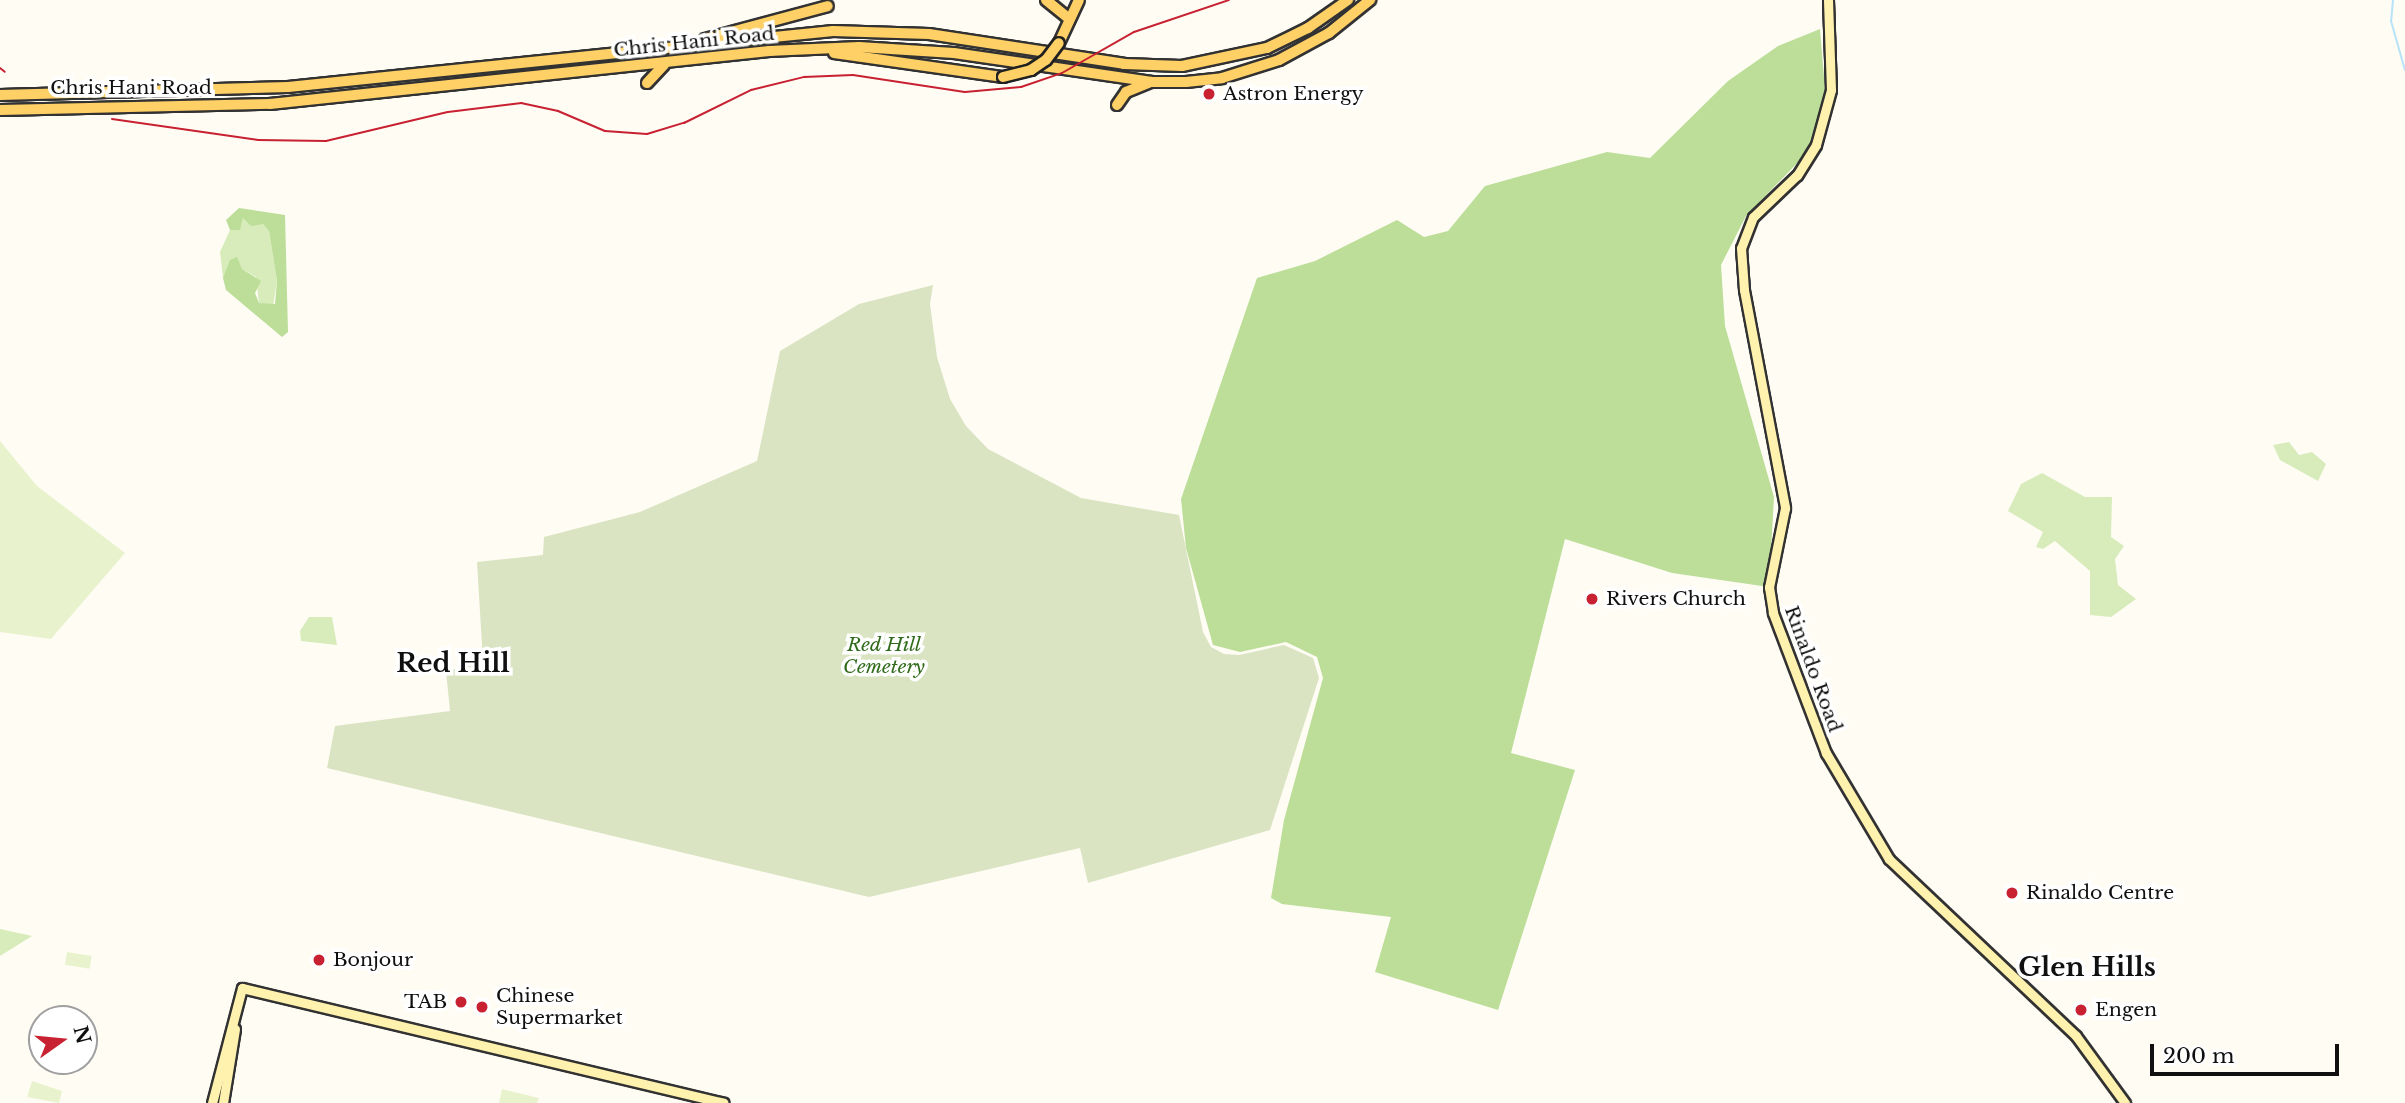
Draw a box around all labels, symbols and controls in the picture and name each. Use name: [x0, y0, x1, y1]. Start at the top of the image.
street label: Chris Hani Road: [612, 22, 776, 62]
street label: Chris Hani Road: [50, 77, 212, 99]
place label: Astron Energy: [1223, 83, 1364, 105]
marker: Astron Energy: [1201, 86, 1217, 102]
place label: Rivers Church: [1606, 588, 1746, 610]
marker: Rivers Church: [1584, 591, 1600, 607]
street label: Rinaldo Road: [1780, 603, 1846, 735]
park label: Red Hill Cemetery: [843, 634, 925, 678]
district label: Red Hill: [396, 648, 510, 680]
place label: Rinaldo Centre: [2026, 882, 2174, 904]
marker: Rinaldo Centre: [2004, 885, 2020, 901]
place label: Bonjour: [333, 949, 413, 971]
marker: Bonjour: [311, 952, 327, 968]
district label: Glen Hills: [2018, 952, 2156, 984]
place label: Chinese Supermarket: [496, 985, 623, 1029]
place label: TAB: [404, 991, 447, 1013]
marker: TAB: [453, 994, 469, 1010]
marker: Chinese Supermarket: [474, 999, 490, 1015]
place label: Engen: [2095, 999, 2157, 1021]
marker: Engen: [2073, 1002, 2089, 1018]
north arrow: [28, 1005, 98, 1075]
text: N: [68, 1023, 95, 1047]
scale bar: [2153, 1030, 2342, 1074]
text: 200 m: [2163, 1043, 2234, 1069]

